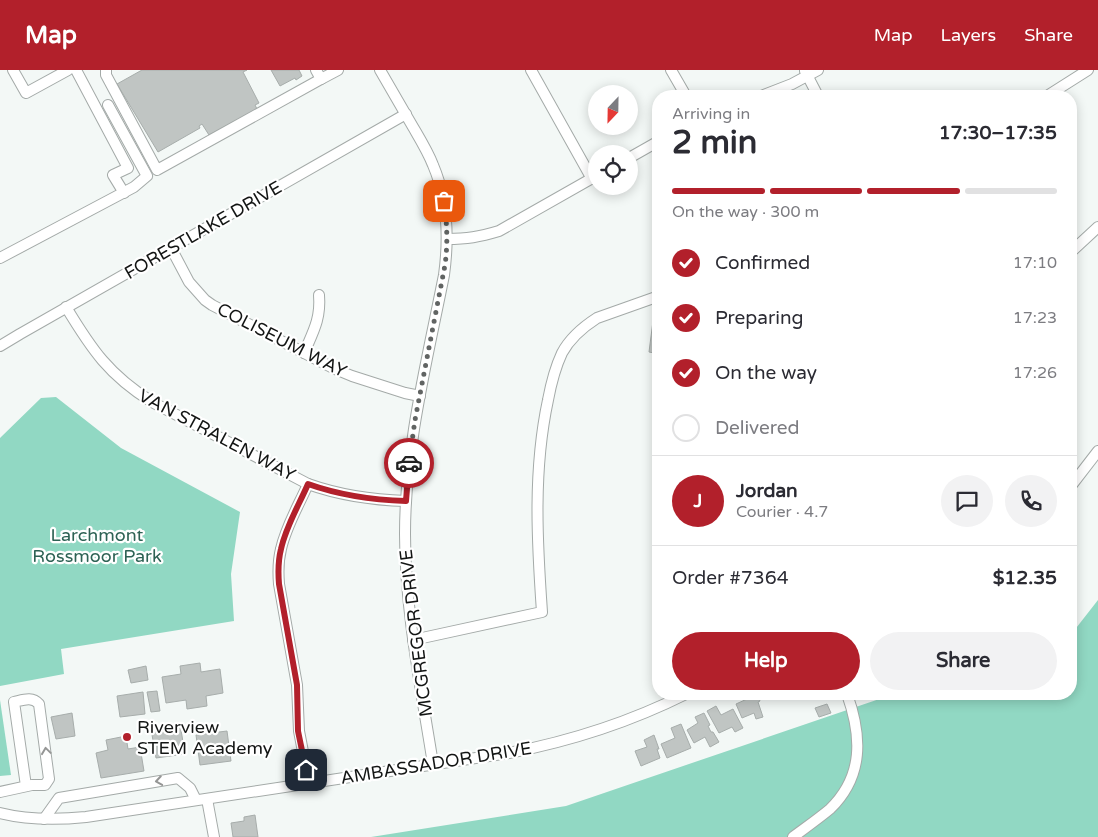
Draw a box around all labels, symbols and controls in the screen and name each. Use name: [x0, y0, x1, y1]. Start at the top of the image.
text: Map: [25, 21, 77, 50]
text: Map: [874, 24, 913, 46]
text: Layers: [941, 24, 996, 46]
text: Share: [1024, 24, 1073, 46]
north arrow: [588, 85, 638, 135]
map controls: [588, 85, 638, 195]
text: Arriving in: [672, 104, 750, 124]
text: 17:30–17:35: [939, 122, 1057, 144]
text: 2 min: [672, 124, 757, 162]
button: locate: [588, 145, 638, 195]
street label: FORESTLAKE DRIVE: [120, 176, 286, 284]
pin: [423, 180, 465, 222]
icon: bag: [430, 187, 458, 215]
text: On the way · 300 m: [672, 202, 819, 222]
icon: check: [672, 249, 700, 277]
text: Confirmed: [715, 252, 810, 274]
text: 17:10: [1013, 253, 1057, 273]
street label: COLISEUM WAY: [213, 298, 351, 382]
icon: check: [672, 304, 700, 332]
text: Preparing: [715, 307, 804, 329]
text: 17:23: [1013, 308, 1057, 328]
icon: check: [672, 359, 700, 387]
text: On the way: [715, 362, 817, 384]
text: 17:26: [1013, 363, 1057, 383]
street label: VAN STRALEN WAY: [135, 384, 300, 486]
text: Delivered: [715, 417, 800, 439]
courier: [384, 438, 434, 488]
icon: car: [395, 449, 423, 477]
button: chat: [941, 475, 993, 527]
button: phone: [1005, 475, 1057, 527]
text: Jordan: [736, 480, 798, 502]
text: J: [694, 490, 702, 512]
text: Courier · 4.7: [736, 502, 828, 522]
park label: Larchmont Rossmoor Park: [32, 524, 162, 567]
street label: MCGREGOR DRIVE: [395, 548, 437, 718]
text: Order #7364: [672, 567, 789, 589]
text: $12.35: [993, 567, 1057, 589]
button: Help: [672, 632, 860, 690]
button: Share: [870, 632, 1057, 690]
place label: Riverview STEM Academy: [137, 716, 273, 759]
marker: Riverview STEM Academy: [121, 731, 133, 743]
street label: AMBASSADOR DRIVE: [339, 737, 533, 789]
one-way arrow: [41, 746, 51, 755]
pin: [285, 749, 327, 791]
icon: home: [292, 756, 320, 784]
one-way arrow: [155, 776, 163, 786]

